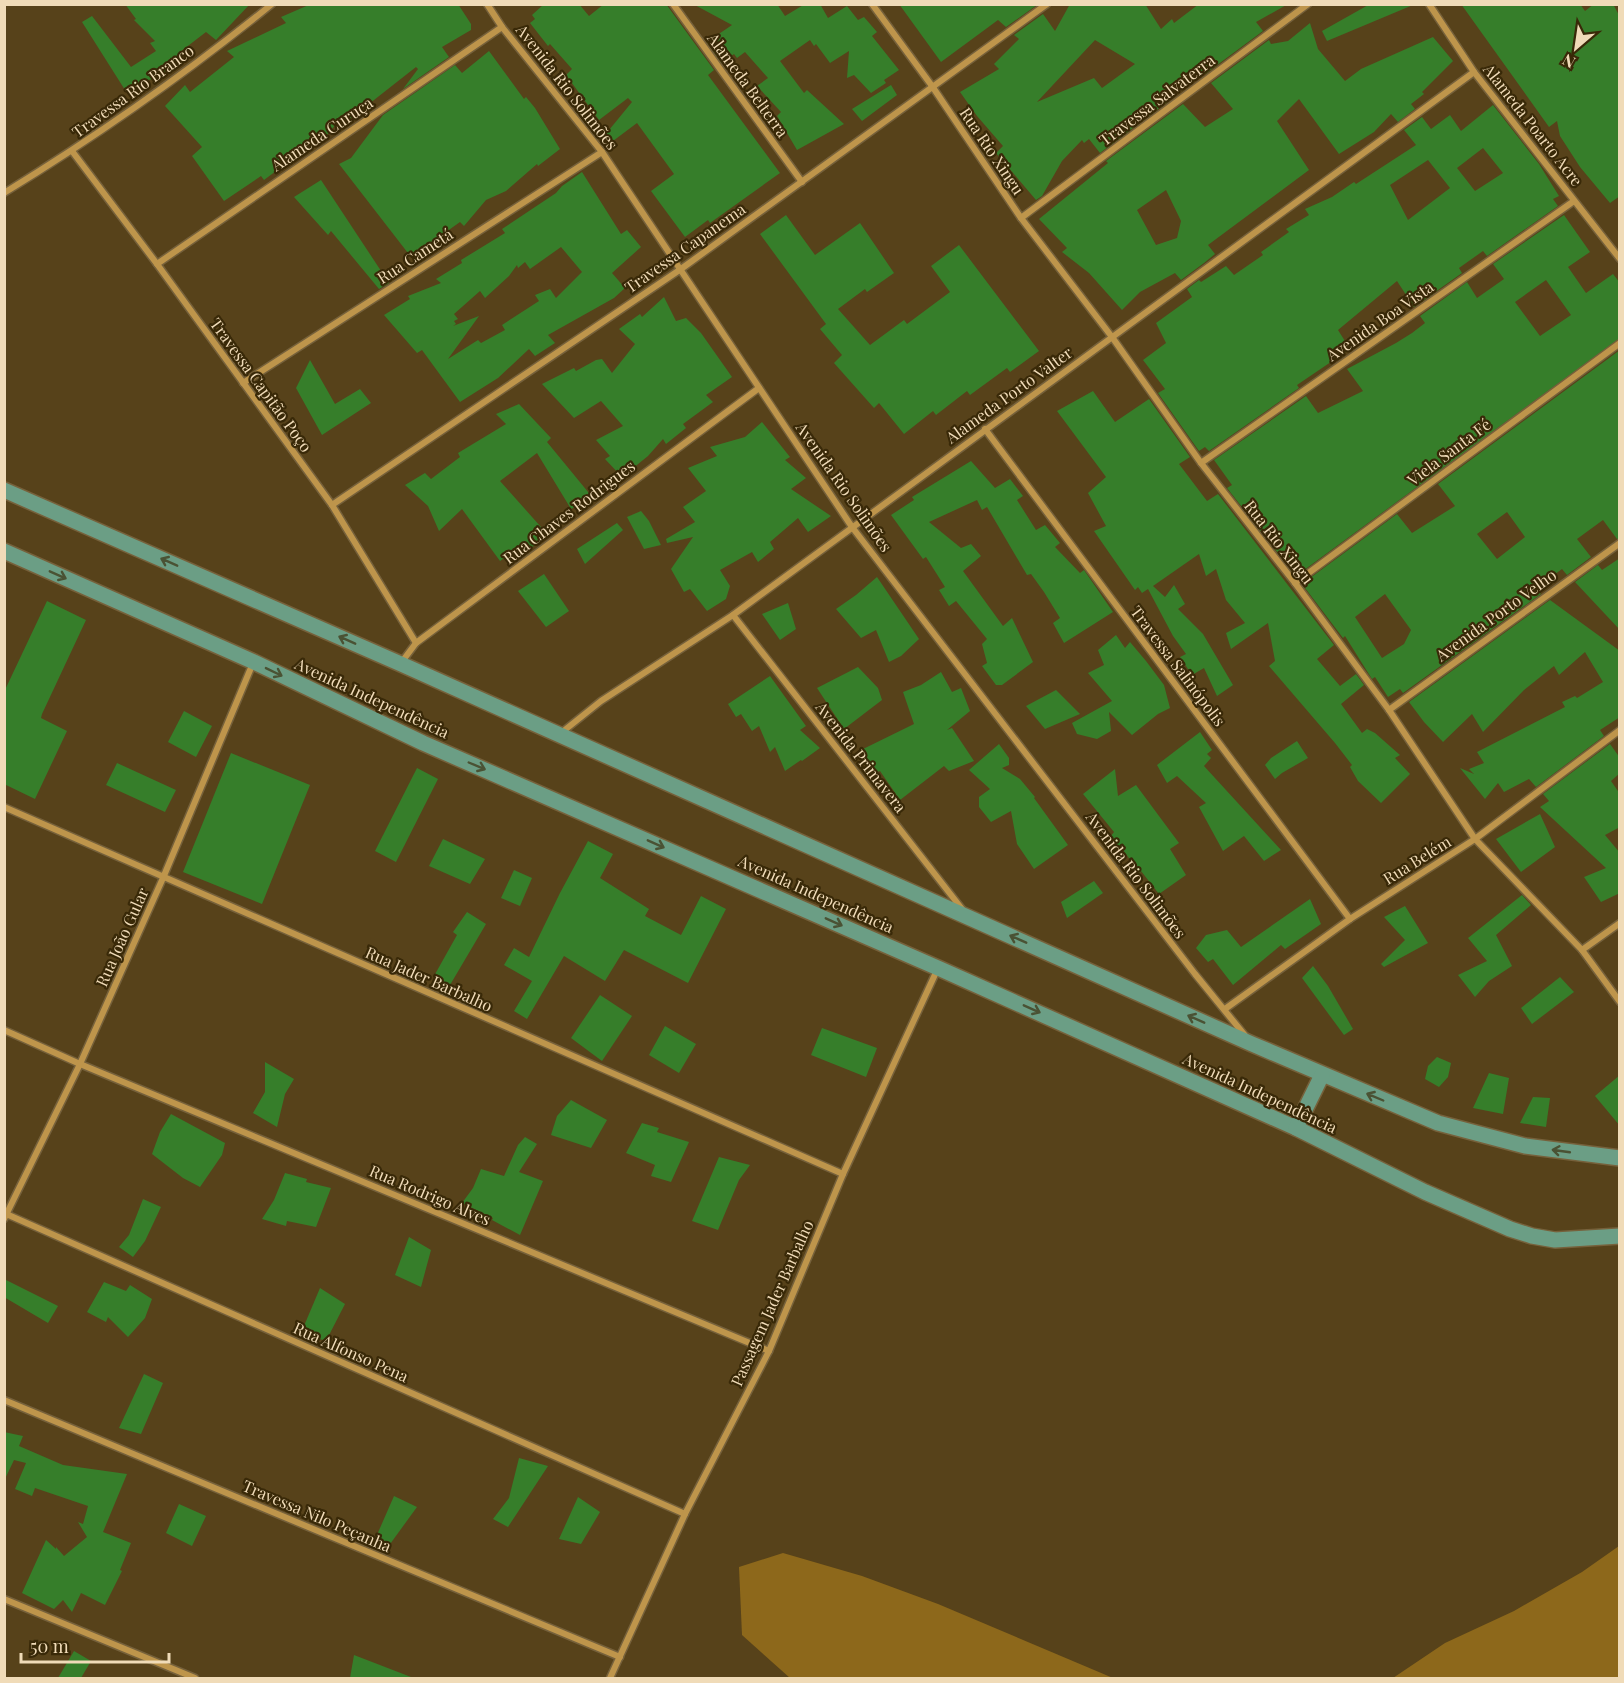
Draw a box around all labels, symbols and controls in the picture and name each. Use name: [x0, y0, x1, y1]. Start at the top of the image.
north arrow: [1546, 18, 1606, 78]
street label: Avenida Rio Solimões: [511, 19, 623, 154]
street label: Alameda Belterra: [703, 27, 794, 141]
street label: Travessa Rio Branco: [68, 39, 198, 142]
street label: Travessa Salvaterra: [1095, 49, 1219, 150]
text: N: [1558, 49, 1579, 74]
street label: Alameda Poarto Acre: [1478, 58, 1588, 190]
street label: Alameda Curuça: [266, 92, 377, 176]
street label: Rua Rio Xingu: [955, 103, 1029, 198]
street label: Travessa Capanema: [620, 198, 749, 297]
street label: Rua Cametá: [373, 223, 457, 288]
street label: Avenida Boa Vista: [1321, 276, 1437, 366]
street label: Travessa Capitão Poço: [206, 314, 317, 456]
street label: Alameda Porto Valter: [940, 342, 1076, 448]
street label: Viela Santa Fé: [1402, 413, 1495, 490]
street label: Avenida Rio Solimões: [791, 417, 897, 556]
street label: Rua Chaves Rodrigues: [499, 455, 639, 568]
street label: Rua Rio Xingu: [1240, 495, 1319, 588]
one-way arrow: [160, 556, 178, 567]
street label: Avenida Porto Velho: [1430, 564, 1560, 666]
one-way arrow: [48, 570, 67, 581]
street label: Travessa Salinópolis: [1126, 601, 1231, 730]
one-way arrow: [339, 634, 357, 645]
street label: Avenida Independência: [291, 652, 453, 743]
one-way arrow: [265, 667, 283, 679]
street label: Avenida Primavera: [811, 696, 911, 816]
one-way arrow: [467, 761, 485, 772]
street label: Avenida Rio Solimões: [1081, 806, 1191, 942]
street label: Rua Belém: [1379, 830, 1455, 889]
one-way arrow: [646, 838, 664, 850]
street label: Avenida Independência: [734, 849, 897, 937]
street label: Rua João Gular: [90, 884, 153, 990]
one-way arrow: [825, 917, 843, 928]
one-way arrow: [1010, 933, 1028, 945]
street label: Rua Jader Barbalho: [362, 941, 496, 1016]
one-way arrow: [1022, 1004, 1040, 1016]
one-way arrow: [1188, 1013, 1206, 1024]
street label: Avenida Independência: [1179, 1047, 1341, 1138]
one-way arrow: [1366, 1091, 1385, 1102]
one-way arrow: [1552, 1145, 1572, 1156]
street label: Rua Rodrigo Alves: [366, 1160, 494, 1230]
street label: Passagem Jader Barbalho: [725, 1216, 818, 1389]
street label: Rua Alfonso Pena: [290, 1317, 412, 1386]
street label: Travessa Nilo Peçanha: [240, 1475, 395, 1556]
scale bar: [21, 1626, 170, 1664]
text: 50 m: [30, 1634, 69, 1658]

